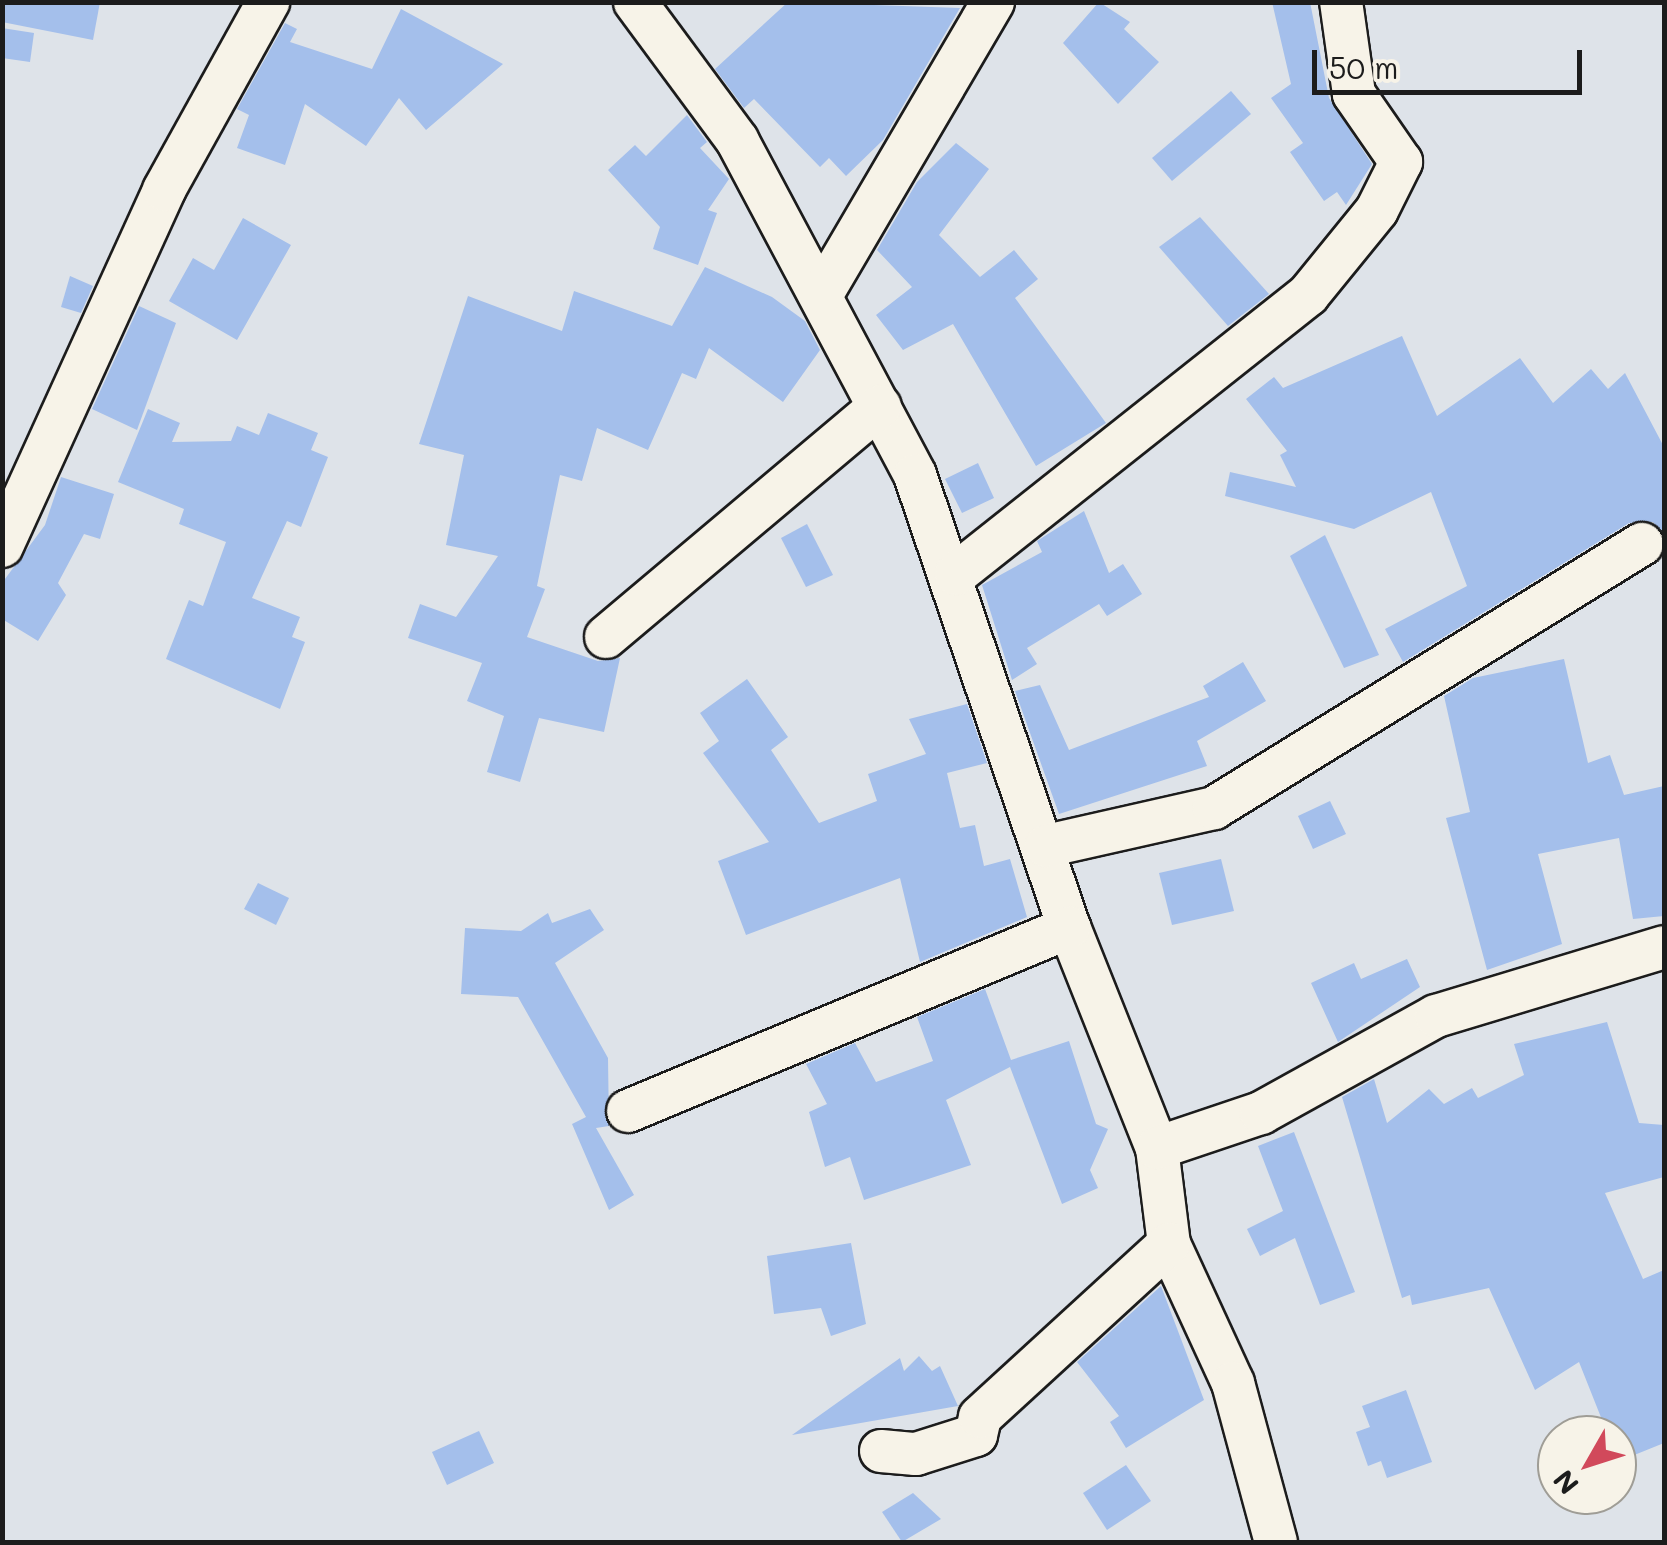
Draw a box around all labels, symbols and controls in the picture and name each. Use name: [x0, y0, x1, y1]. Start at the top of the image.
scale bar: [1317, 30, 1587, 92]
text: 50 m: [1329, 47, 1399, 87]
north arrow: [1537, 1415, 1637, 1515]
text: N: [1545, 1463, 1586, 1502]

